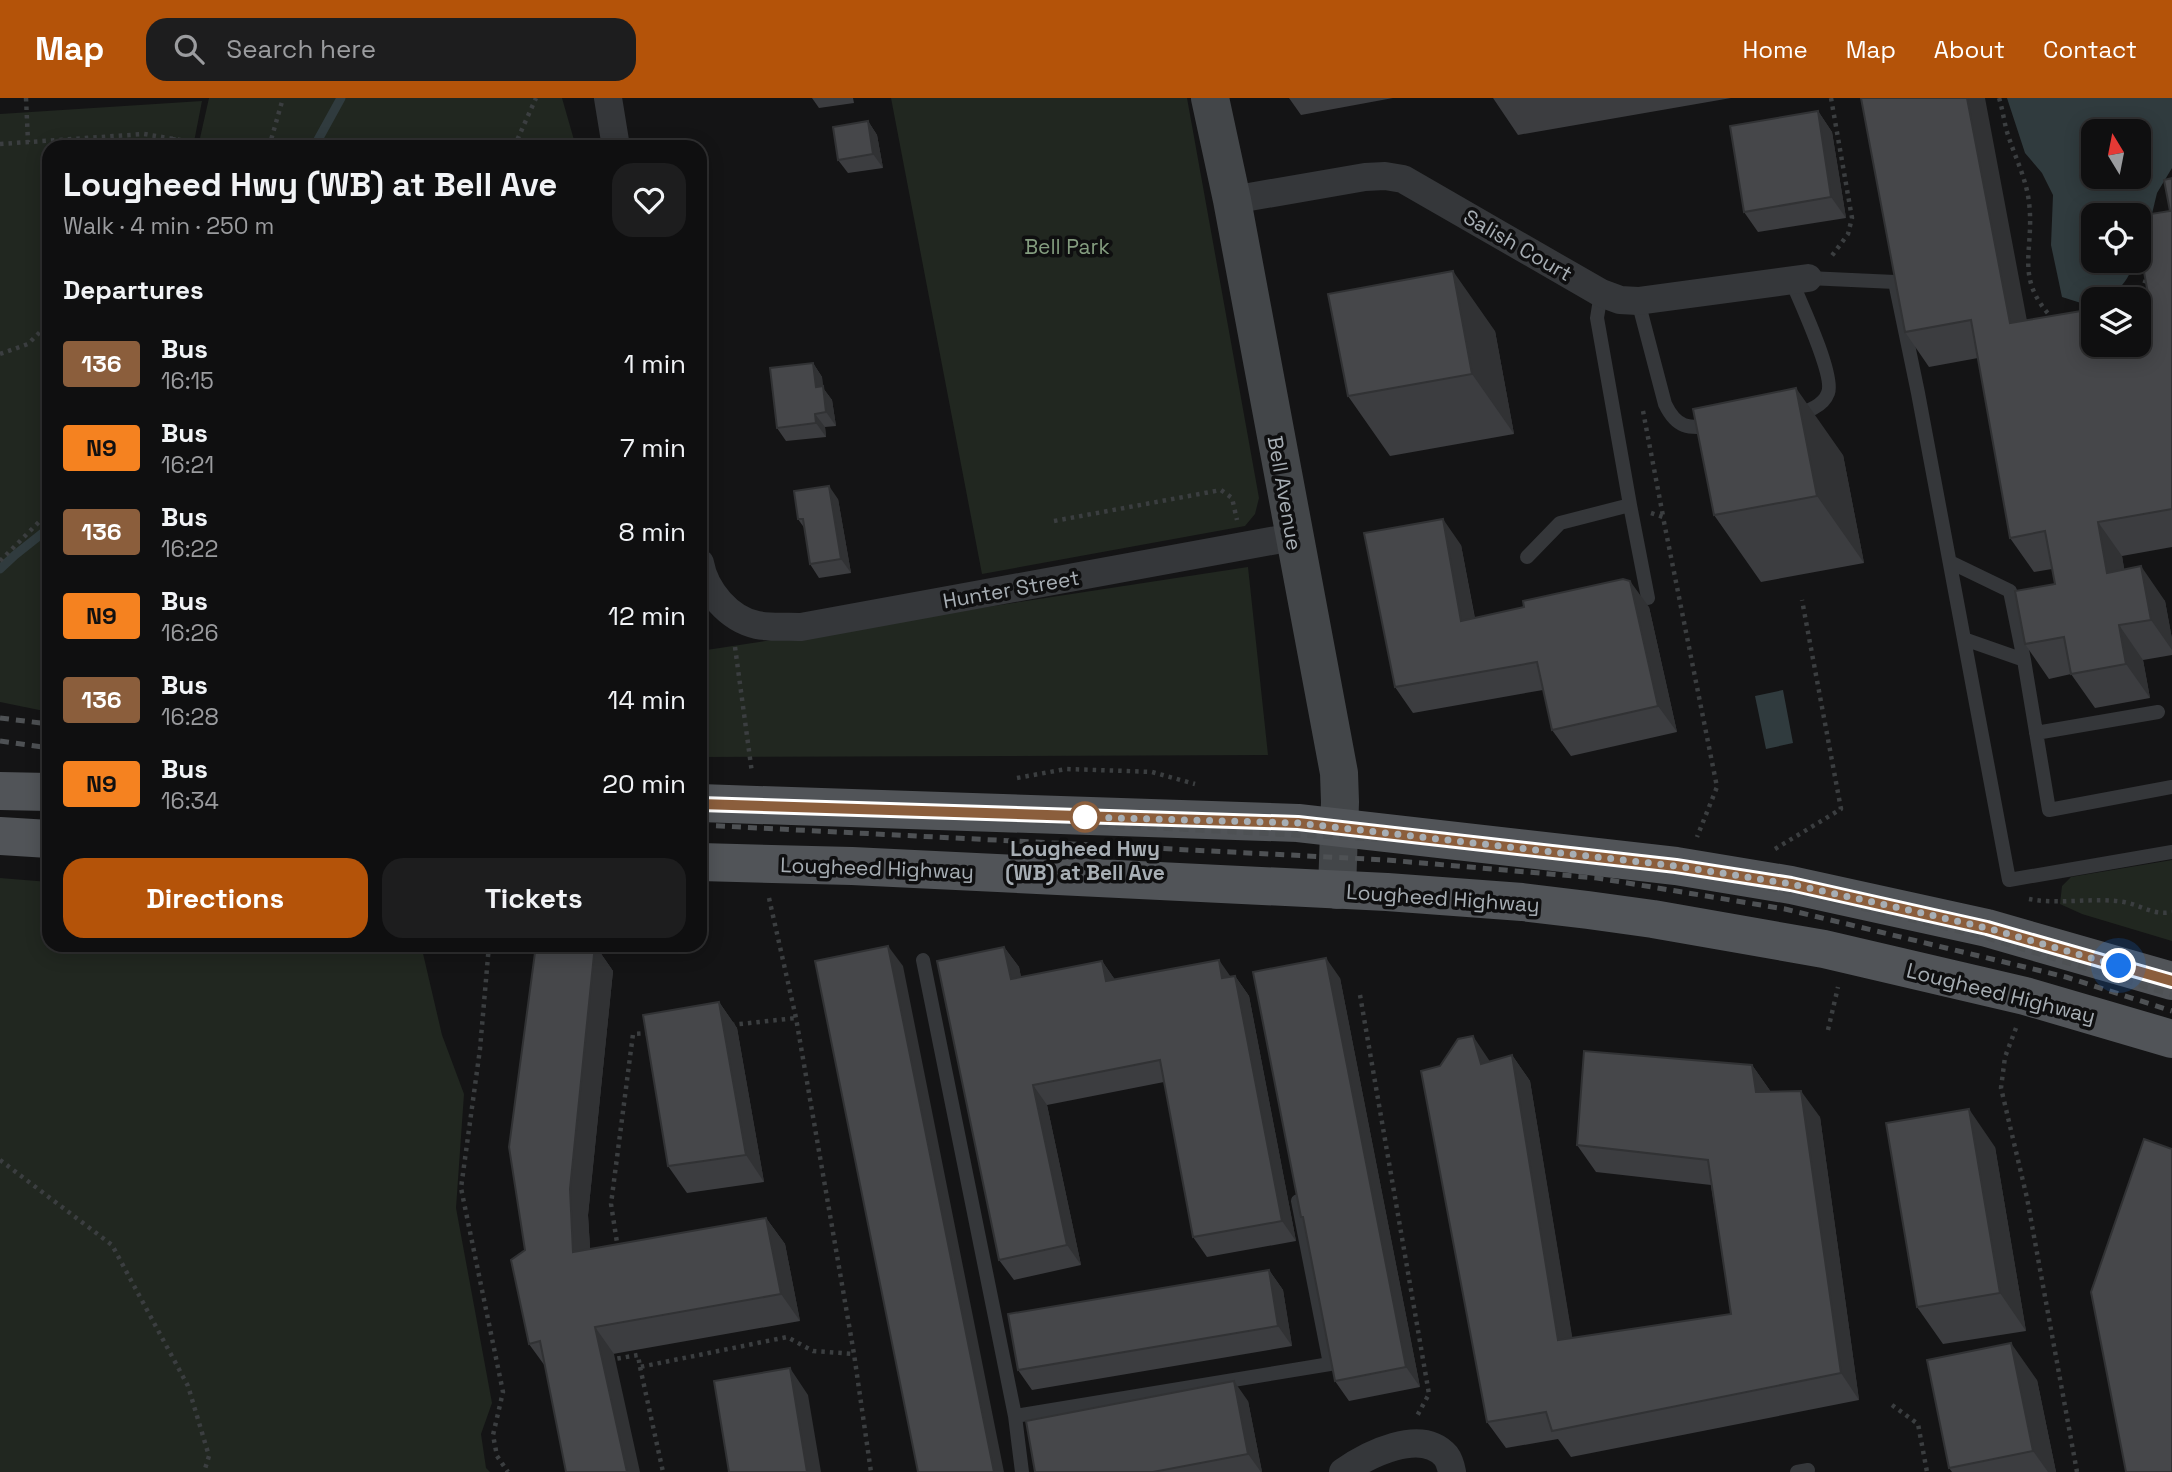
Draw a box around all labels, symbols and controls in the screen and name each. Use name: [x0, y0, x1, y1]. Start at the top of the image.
search box: [146, 18, 636, 81]
text: Map: [35, 28, 104, 70]
icon: search: [170, 30, 208, 68]
text: Search here: [226, 32, 376, 66]
text: Home: [1742, 34, 1808, 65]
text: Map: [1846, 34, 1896, 65]
text: About: [1934, 34, 2005, 65]
text: Contact: [2043, 34, 2137, 65]
north arrow: [2081, 119, 2151, 189]
map controls: [2081, 119, 2151, 357]
button: heart: [612, 163, 686, 237]
text: Lougheed Hwy (WB) at Bell Ave: [63, 164, 557, 206]
street label: Salish Court: [1459, 203, 1577, 287]
button: locate: [2081, 203, 2151, 273]
text: Walk · 4 min · 250 m: [63, 211, 274, 241]
park label: Bell Park: [1024, 233, 1110, 260]
text: Departures: [63, 273, 204, 307]
button: layers: [2081, 287, 2151, 357]
text: Bus: [161, 332, 208, 366]
text: 1 min: [624, 347, 686, 381]
text: 136: [81, 348, 122, 379]
text: 16:15: [161, 366, 214, 396]
text: Bus: [161, 416, 208, 450]
text: 7 min: [620, 431, 686, 465]
text: N9: [86, 432, 117, 463]
street label: Bell Avenue: [1262, 434, 1308, 552]
text: 16:21: [161, 450, 214, 480]
text: Bus: [161, 500, 208, 534]
text: 8 min: [618, 515, 686, 549]
text: 136: [81, 516, 122, 547]
text: 16:22: [161, 534, 218, 564]
street label: Hunter Street: [941, 564, 1081, 614]
text: Bus: [161, 584, 208, 618]
text: 12 min: [608, 599, 686, 633]
text: N9: [86, 600, 117, 631]
text: 16:26: [161, 618, 218, 648]
text: Bus: [161, 668, 208, 702]
text: 14 min: [608, 683, 686, 717]
text: 136: [81, 684, 122, 715]
text: 16:28: [161, 702, 219, 732]
text: Bus: [161, 752, 208, 786]
text: 20 min: [602, 767, 686, 801]
text: N9: [86, 768, 117, 799]
text: 16:34: [161, 786, 219, 816]
marker: Lougheed Hwy (WB) at Bell Ave: [1070, 802, 1100, 832]
place label: Lougheed Hwy (WB) at Bell Ave: [1005, 835, 1165, 886]
street label: Lougheed Highway: [780, 851, 974, 885]
button: Directions: [63, 858, 368, 938]
button: Tickets: [382, 858, 686, 938]
street label: Lougheed Highway: [1345, 878, 1541, 918]
your location: [2101, 948, 2136, 983]
street label: Lougheed Highway: [1904, 956, 2098, 1030]

